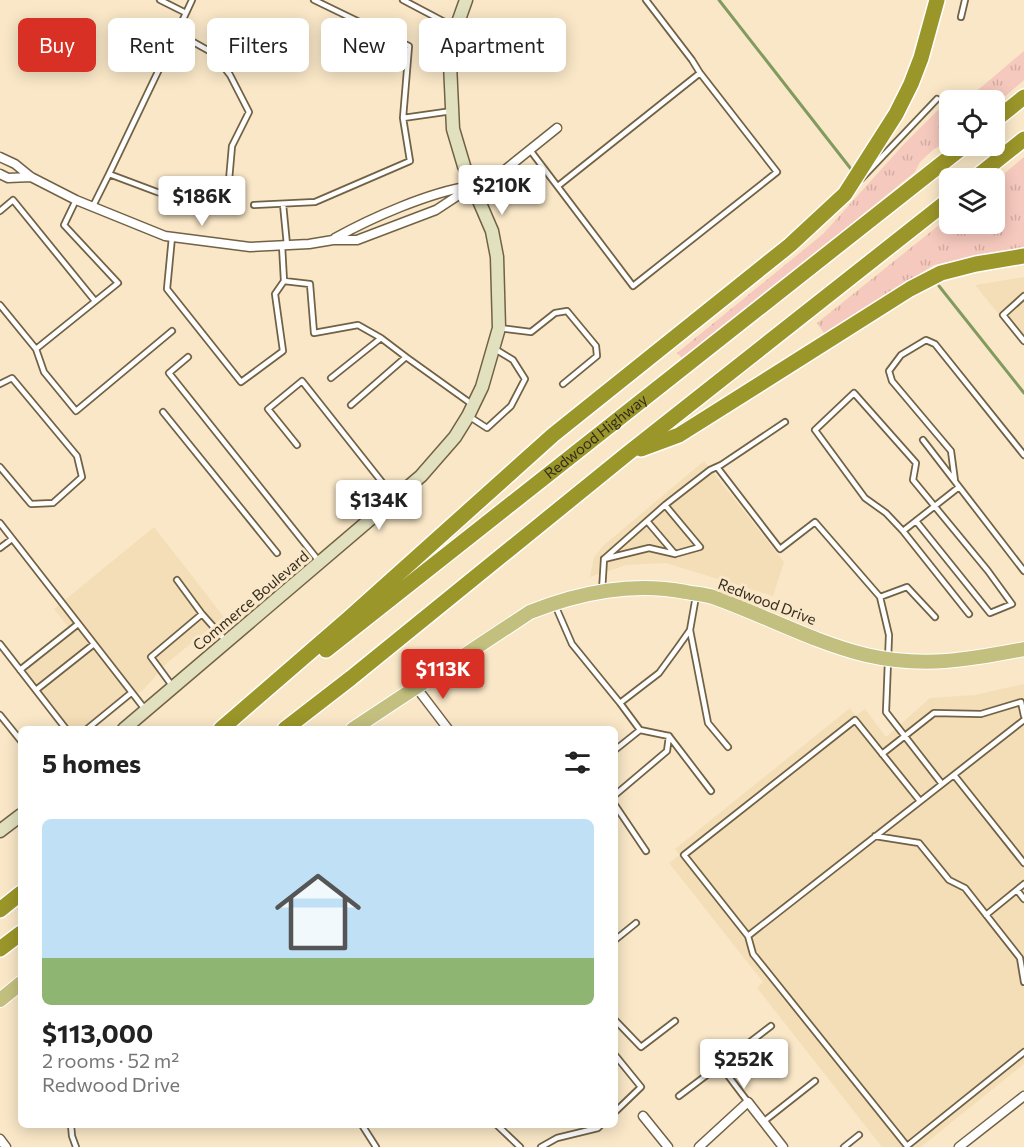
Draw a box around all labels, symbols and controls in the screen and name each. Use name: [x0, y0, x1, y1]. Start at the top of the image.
chip: Buy: [18, 18, 96, 72]
chip: Rent: [108, 18, 195, 72]
chip: Filters: [207, 18, 309, 72]
chip: New: [321, 18, 407, 72]
chip: Apartment: [419, 18, 566, 72]
map controls: [939, 90, 1005, 234]
button: locate: [939, 90, 1005, 156]
pin: $210K: [460, 165, 544, 216]
button: layers: [939, 168, 1005, 234]
text: $210K: [472, 172, 532, 196]
pin: $186K: [160, 176, 244, 227]
text: $186K: [172, 183, 232, 207]
street label: Redwood Highway: [540, 390, 651, 482]
pin: $134K: [337, 480, 421, 531]
text: $134K: [350, 487, 408, 511]
street label: Commerce Boulevard: [189, 547, 312, 654]
street label: Redwood Drive: [716, 574, 819, 628]
pin: $113K: [401, 649, 485, 700]
text: $113K: [415, 656, 471, 680]
icon: filters: [561, 746, 594, 779]
text: 5 homes: [42, 747, 141, 778]
icon: home: [264, 858, 372, 966]
text: $113,000: [42, 1017, 153, 1048]
pin: $252K: [702, 1039, 786, 1090]
text: $252K: [714, 1046, 774, 1070]
text: 2 rooms · 52 m²: [42, 1048, 179, 1072]
text: Redwood Drive: [42, 1072, 180, 1096]

